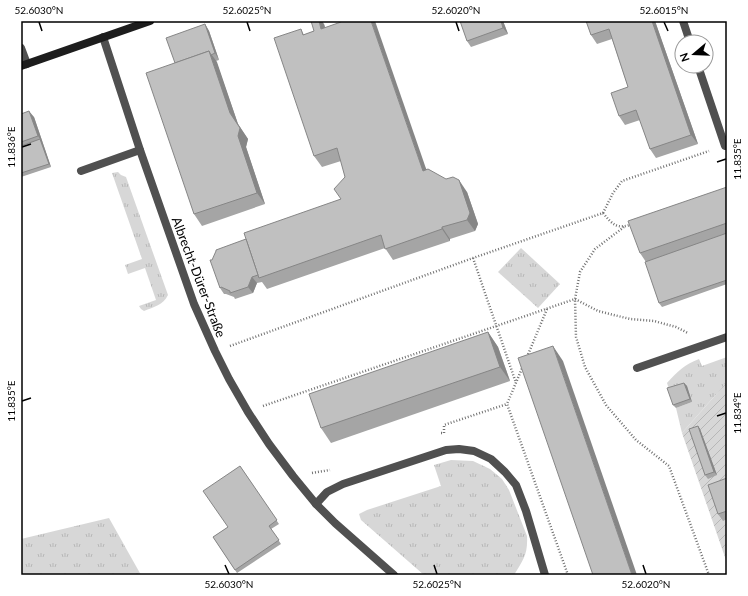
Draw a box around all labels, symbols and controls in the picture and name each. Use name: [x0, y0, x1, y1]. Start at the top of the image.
text: 52.6030°N: [15, 4, 63, 16]
text: 52.6025°N: [223, 4, 271, 16]
text: 52.6020°N: [432, 4, 480, 16]
text: 52.6015°N: [640, 4, 688, 16]
north arrow: [674, 34, 714, 74]
text: N: [677, 51, 692, 64]
text: 11.836°E: [5, 126, 17, 168]
text: 11.835°E: [731, 138, 743, 180]
street label: Albrecht-Dürer-Straße: [169, 214, 229, 340]
text: 11.835°E: [5, 380, 17, 422]
text: 11.834°E: [731, 392, 743, 434]
text: 52.6030°N: [205, 578, 253, 590]
text: 52.6025°N: [413, 578, 461, 590]
text: 52.6020°N: [622, 578, 670, 590]

